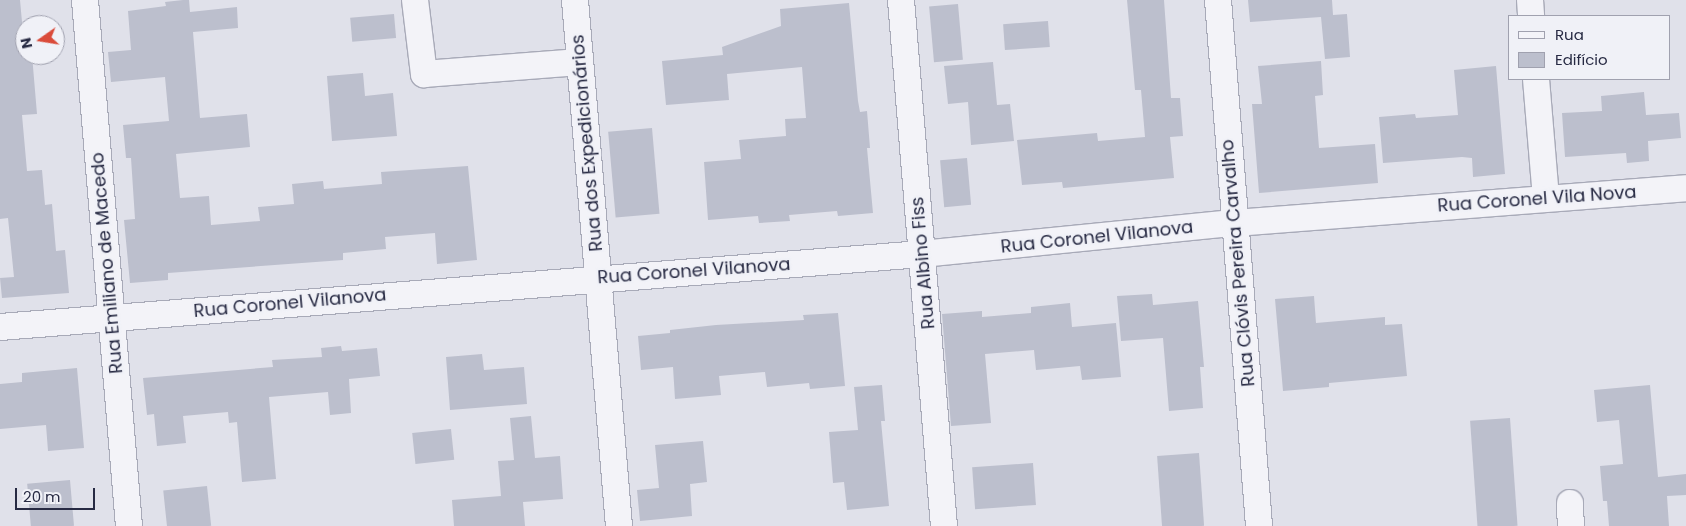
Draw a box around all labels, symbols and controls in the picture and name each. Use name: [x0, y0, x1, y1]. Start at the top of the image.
north arrow: [15, 15, 65, 65]
legend: [1508, 15, 1671, 80]
text: Rua: [1555, 24, 1584, 45]
street label: Rua dos Expedicionários: [567, 34, 607, 252]
text: N: [15, 36, 37, 51]
text: Edifício: [1555, 49, 1608, 70]
street label: Rua Clóvis Pereira Carvalho: [1216, 138, 1260, 388]
street label: Rua Emiliano de Macedo: [87, 151, 127, 375]
street label: Rua Coronel Vila Nova: [1437, 181, 1637, 217]
street label: Rua Albino Fiss: [906, 196, 940, 330]
street label: Rua Coronel Vilanova: [1000, 216, 1194, 258]
street label: Rua Coronel Vilanova: [597, 253, 791, 289]
street label: Rua Coronel Vilanova: [193, 284, 387, 322]
scale bar: [18, 478, 98, 510]
text: 20 m: [23, 486, 61, 507]

